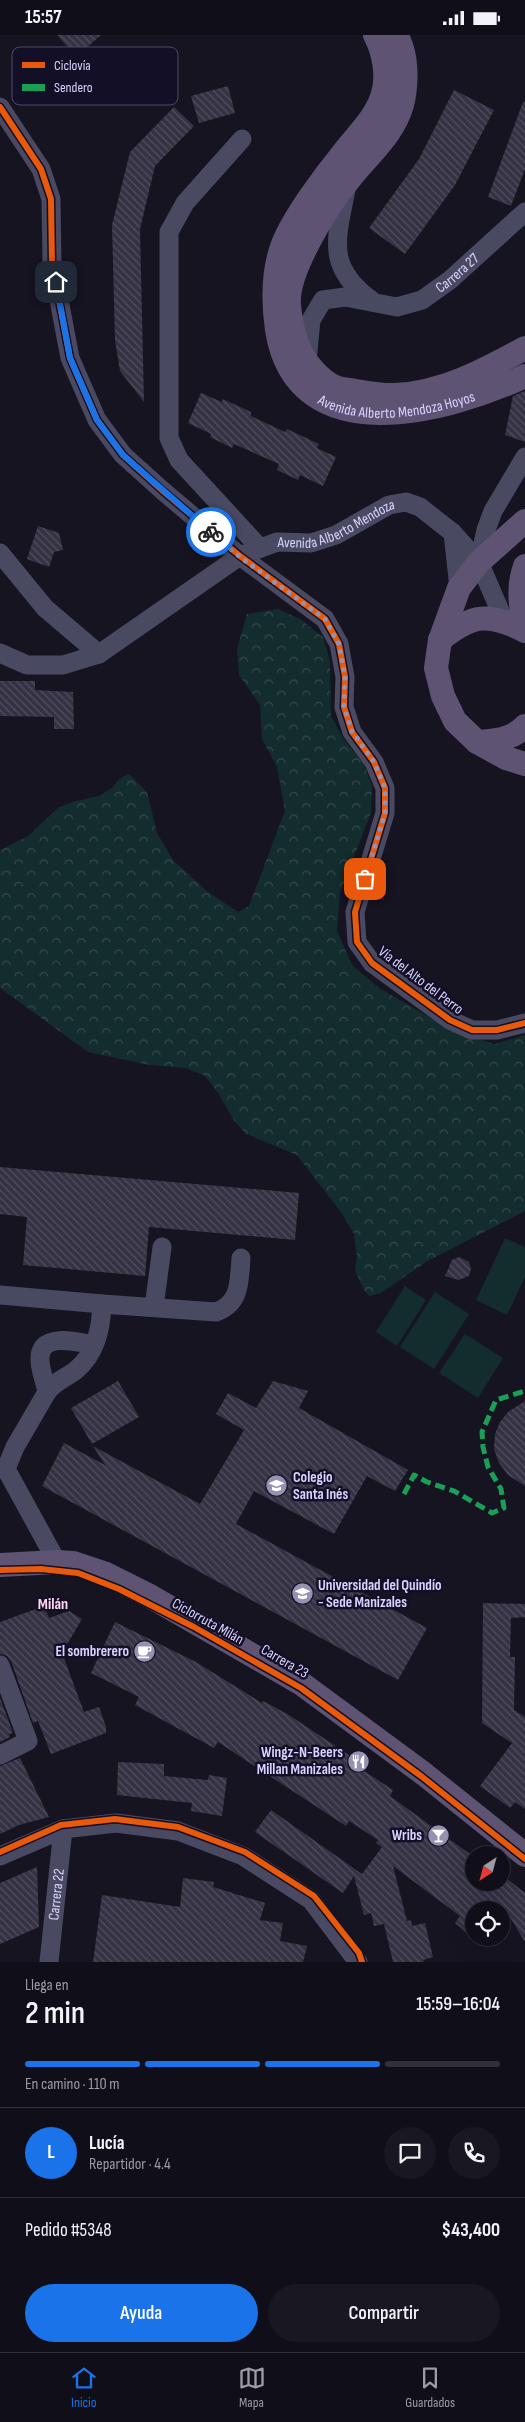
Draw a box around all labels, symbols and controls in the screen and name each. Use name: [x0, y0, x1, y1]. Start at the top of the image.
text: 15:57: [25, 6, 62, 29]
legend: [12, 47, 178, 105]
text: Ciclovía: [54, 57, 91, 74]
text: Sendero: [54, 79, 93, 96]
street label: Carrera 27: [432, 249, 483, 297]
pin: [35, 261, 77, 303]
icon: home: [42, 268, 70, 296]
street label: Avenida Alberto Mendoza Hoyos: [318, 385, 478, 403]
text: Avenida Alberto Mendoza Hoyos: [314, 387, 477, 423]
street label: Avenida Alberto Mendoza: [276, 495, 396, 553]
courier: [186, 507, 236, 557]
icon: bike: [197, 518, 225, 546]
pin: [344, 858, 386, 900]
icon: bag: [351, 865, 379, 893]
street label: Vía del Alto del Perro: [374, 942, 467, 1019]
place label: Colegio Santa Inés: [293, 1468, 348, 1504]
school or university icon: Colegio Santa Inés: [265, 1474, 289, 1498]
place label: Universidad del Quindío - Sede Manizales: [318, 1576, 442, 1612]
school or university icon: Universidad del Quindío - Sede Manizales: [290, 1582, 314, 1606]
street label: Ciclorruta Milán: [168, 1594, 247, 1649]
district label: Milán: [38, 1595, 68, 1614]
cafe icon: El sombrerero: [133, 1639, 157, 1663]
street label: Carrera 23: [258, 1640, 312, 1683]
place label: El sombrerero: [56, 1642, 129, 1661]
place label: Wingz-N-Beers Millan Manizales: [257, 1743, 343, 1779]
restaurant icon: Wingz-N-Beers Millan Manizales: [347, 1749, 371, 1773]
bar icon: Wribs: [426, 1823, 450, 1847]
place label: Wribs: [392, 1826, 422, 1845]
north arrow: [465, 1846, 510, 1891]
map controls: [465, 1846, 510, 1946]
street label: Carrera 22: [44, 1868, 69, 1921]
button: locate: [465, 1901, 510, 1946]
text: Llega en: [25, 1976, 69, 1995]
text: 15:59–16:04: [416, 1993, 500, 2016]
text: 2 min: [25, 1994, 85, 2033]
text: En camino · 110 m: [25, 2075, 120, 2094]
button: chat: [384, 2127, 436, 2179]
button: phone: [448, 2127, 500, 2179]
text: Lucía: [89, 2132, 124, 2155]
text: L: [47, 2141, 55, 2164]
text: Repartidor · 4.4: [89, 2155, 171, 2174]
text: Pedido #5348: [25, 2219, 112, 2242]
text: $43,400: [442, 2219, 500, 2242]
button: Ayuda: [25, 2284, 258, 2342]
button: Compartir: [268, 2284, 500, 2342]
tab: Inicio: [70, 2364, 98, 2411]
tab: Mapa: [238, 2364, 266, 2411]
tab: Guardados: [405, 2364, 455, 2411]

